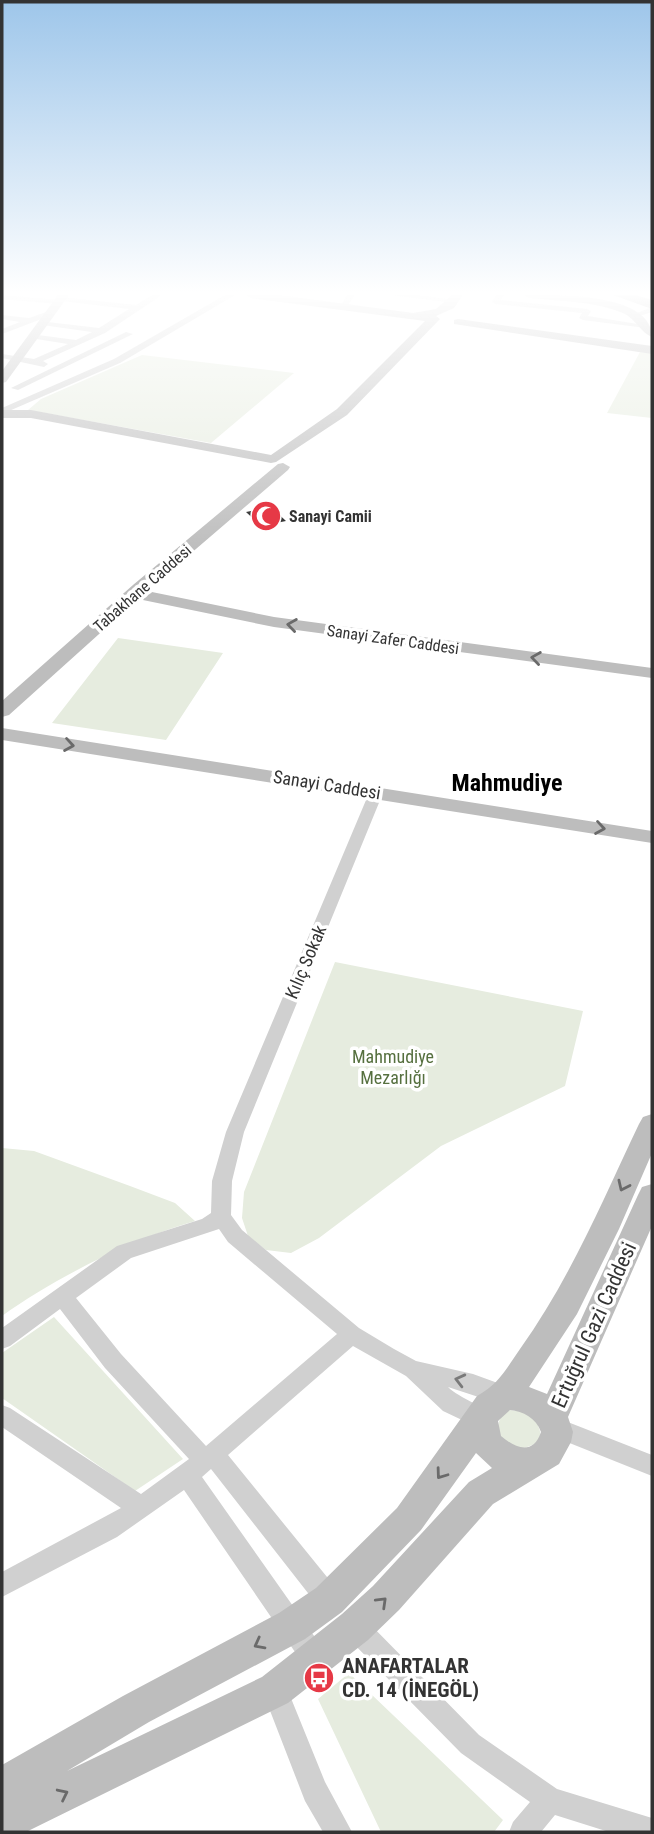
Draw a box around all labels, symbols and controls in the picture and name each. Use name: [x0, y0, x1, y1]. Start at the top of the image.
mosque icon: Sanayi Camii: [249, 499, 283, 533]
place label: Sanayi Camii: [289, 507, 372, 526]
street label: Tabakhane Caddesi: [90, 541, 195, 636]
one-way arrow: [286, 618, 298, 633]
street label: Sanayi Zafer Caddesi: [326, 621, 460, 658]
one-way arrow: [530, 650, 542, 665]
one-way arrow: [63, 737, 75, 752]
street label: Sanayi Caddesi: [272, 766, 382, 803]
district label: Mahmudiye: [452, 769, 562, 797]
one-way arrow: [594, 820, 606, 835]
street label: Kılıç Sokak: [281, 922, 330, 1002]
park label: Mahmudiye Mezarlığı: [352, 1046, 434, 1088]
one-way arrow: [618, 1179, 632, 1191]
street label: Ertuğrul Gazi Caddesi: [547, 1239, 641, 1411]
one-way arrow: [454, 1374, 466, 1389]
one-way arrow: [437, 1467, 450, 1479]
one-way arrow: [373, 1597, 386, 1610]
one-way arrow: [254, 1635, 266, 1649]
place label: ANAFARTALAR CD. 14 (İNEGÖL): [342, 1654, 479, 1702]
bus stop icon: ANAFARTALAR CD. 14 (İNEGÖL): [302, 1661, 336, 1695]
one-way arrow: [56, 1788, 68, 1802]

